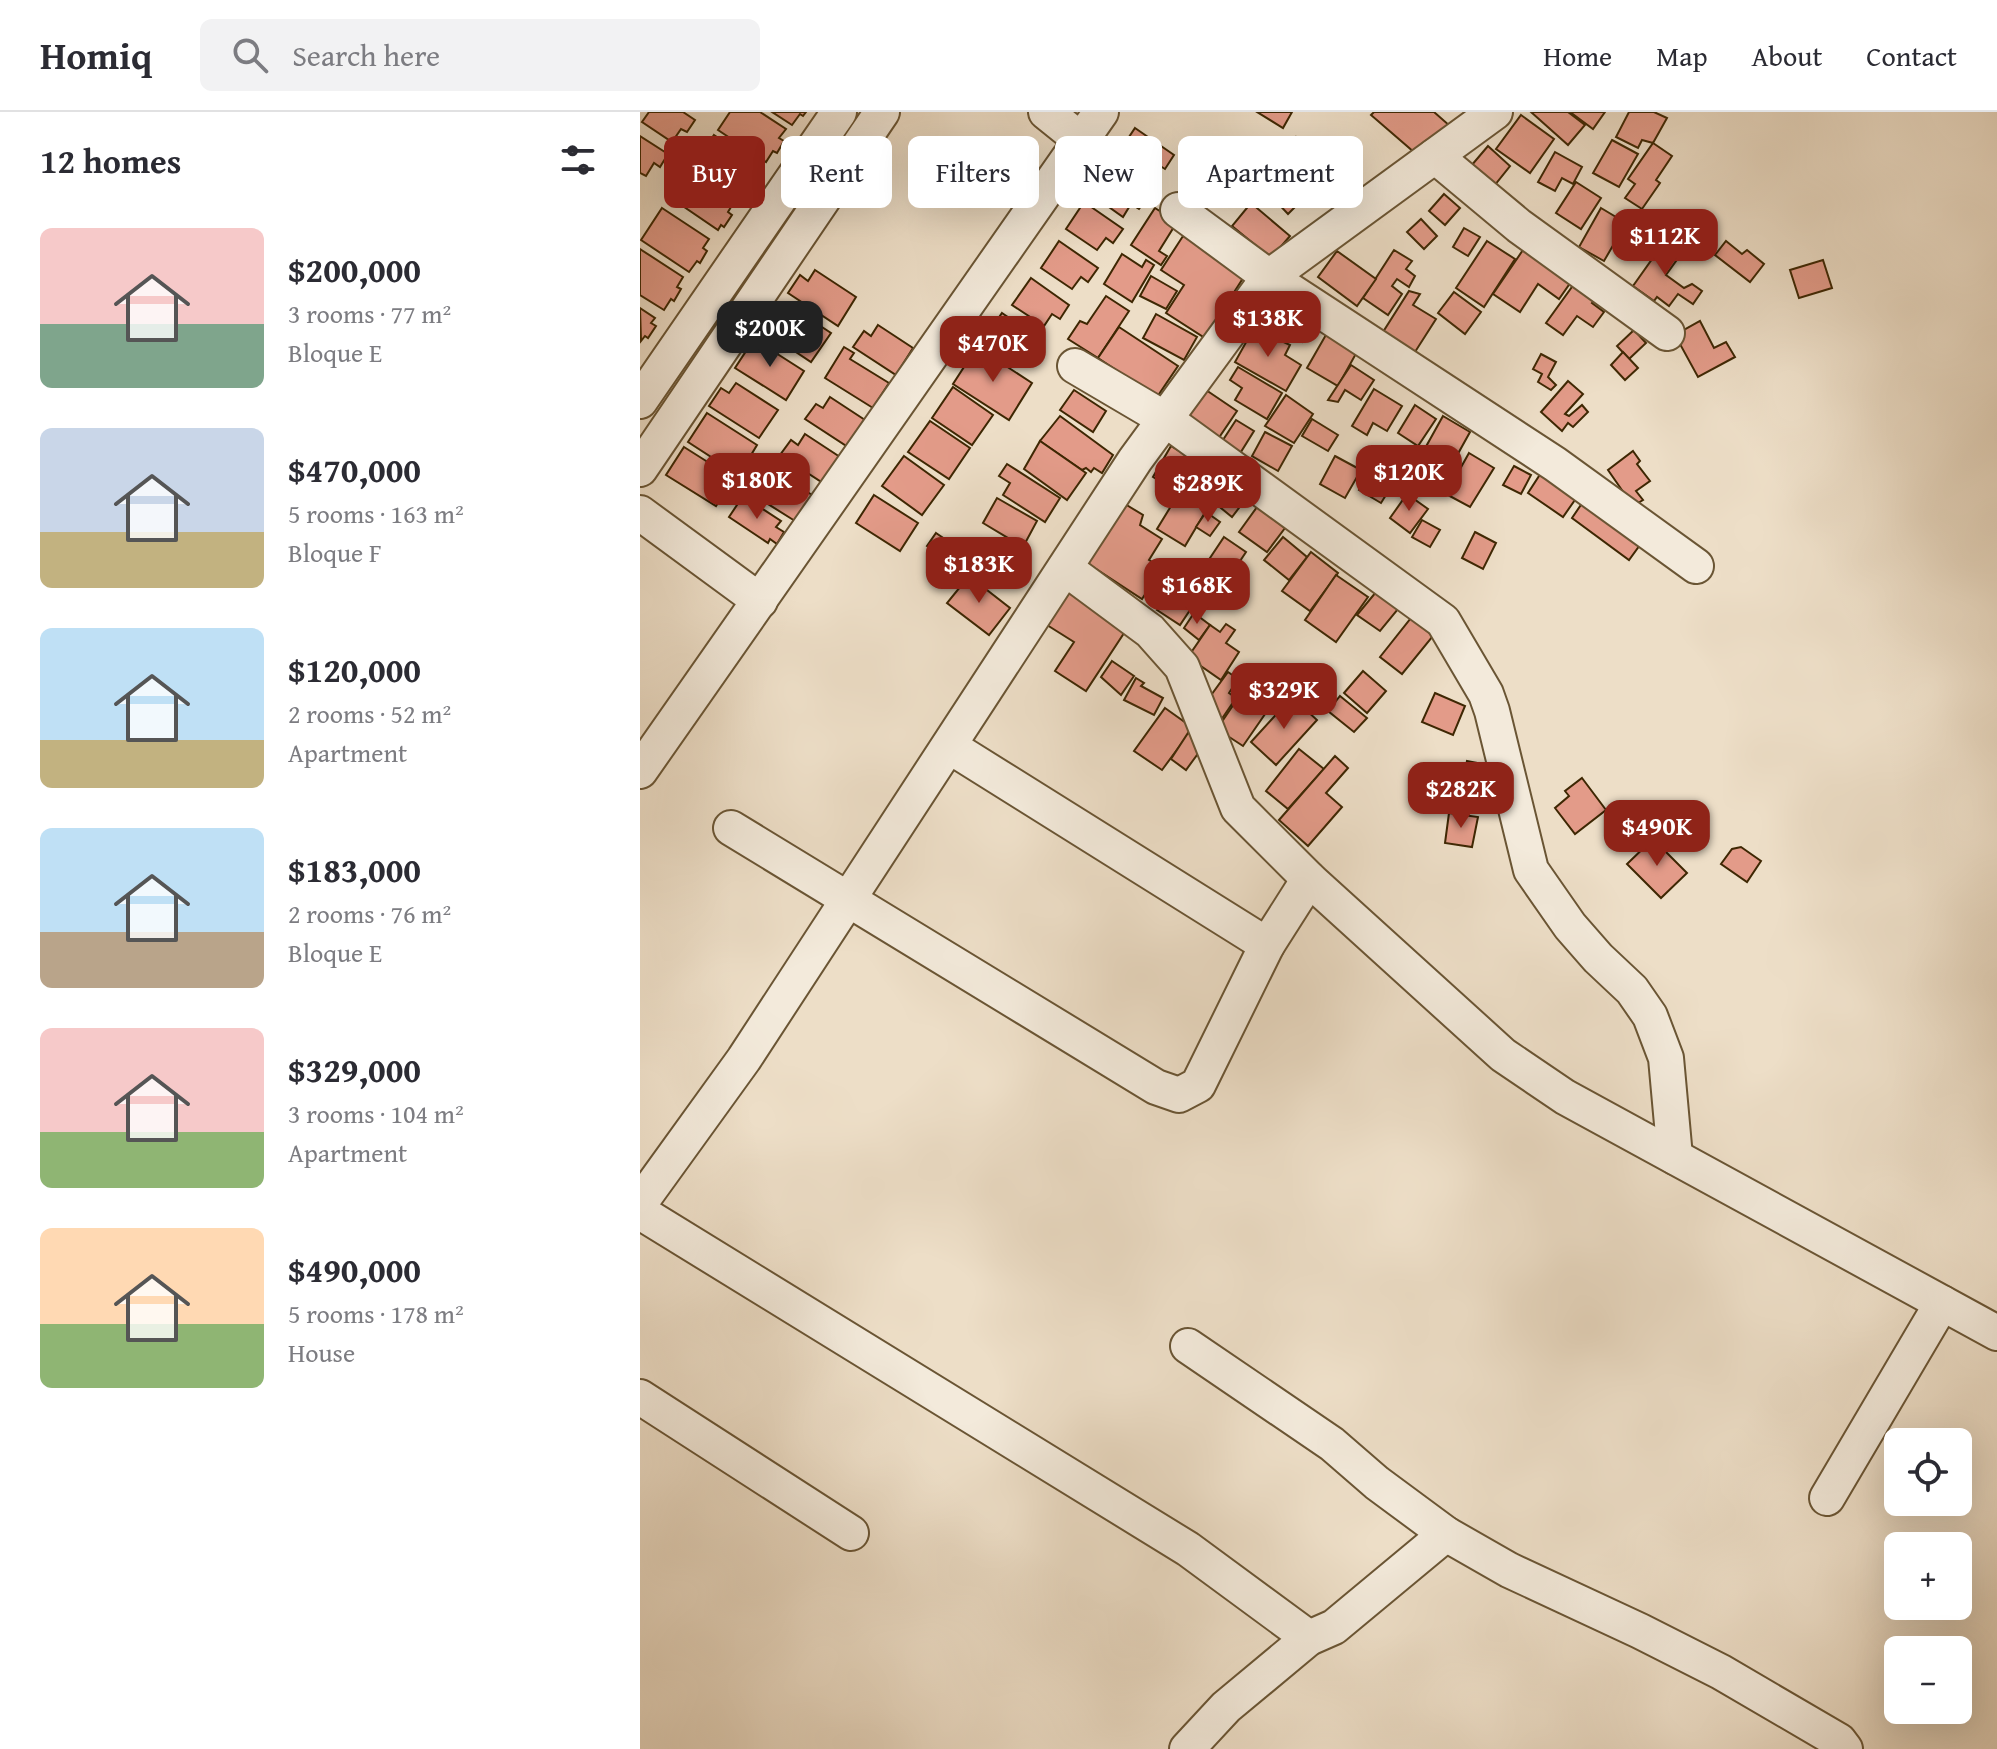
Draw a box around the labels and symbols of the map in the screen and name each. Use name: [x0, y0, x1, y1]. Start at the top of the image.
pin: $112K: [1609, 209, 1721, 277]
pin: $138K: [1212, 291, 1324, 359]
pin: $200K: [714, 301, 826, 369]
pin: $470K: [937, 316, 1049, 384]
pin: $120K: [1353, 445, 1465, 513]
pin: $180K: [701, 453, 813, 521]
pin: $289K: [1152, 456, 1264, 524]
pin: $183K: [923, 537, 1035, 605]
pin: $168K: [1141, 558, 1253, 626]
pin: $329K: [1228, 663, 1340, 731]
pin: $282K: [1405, 762, 1517, 830]
pin: $490K: [1601, 800, 1713, 868]

